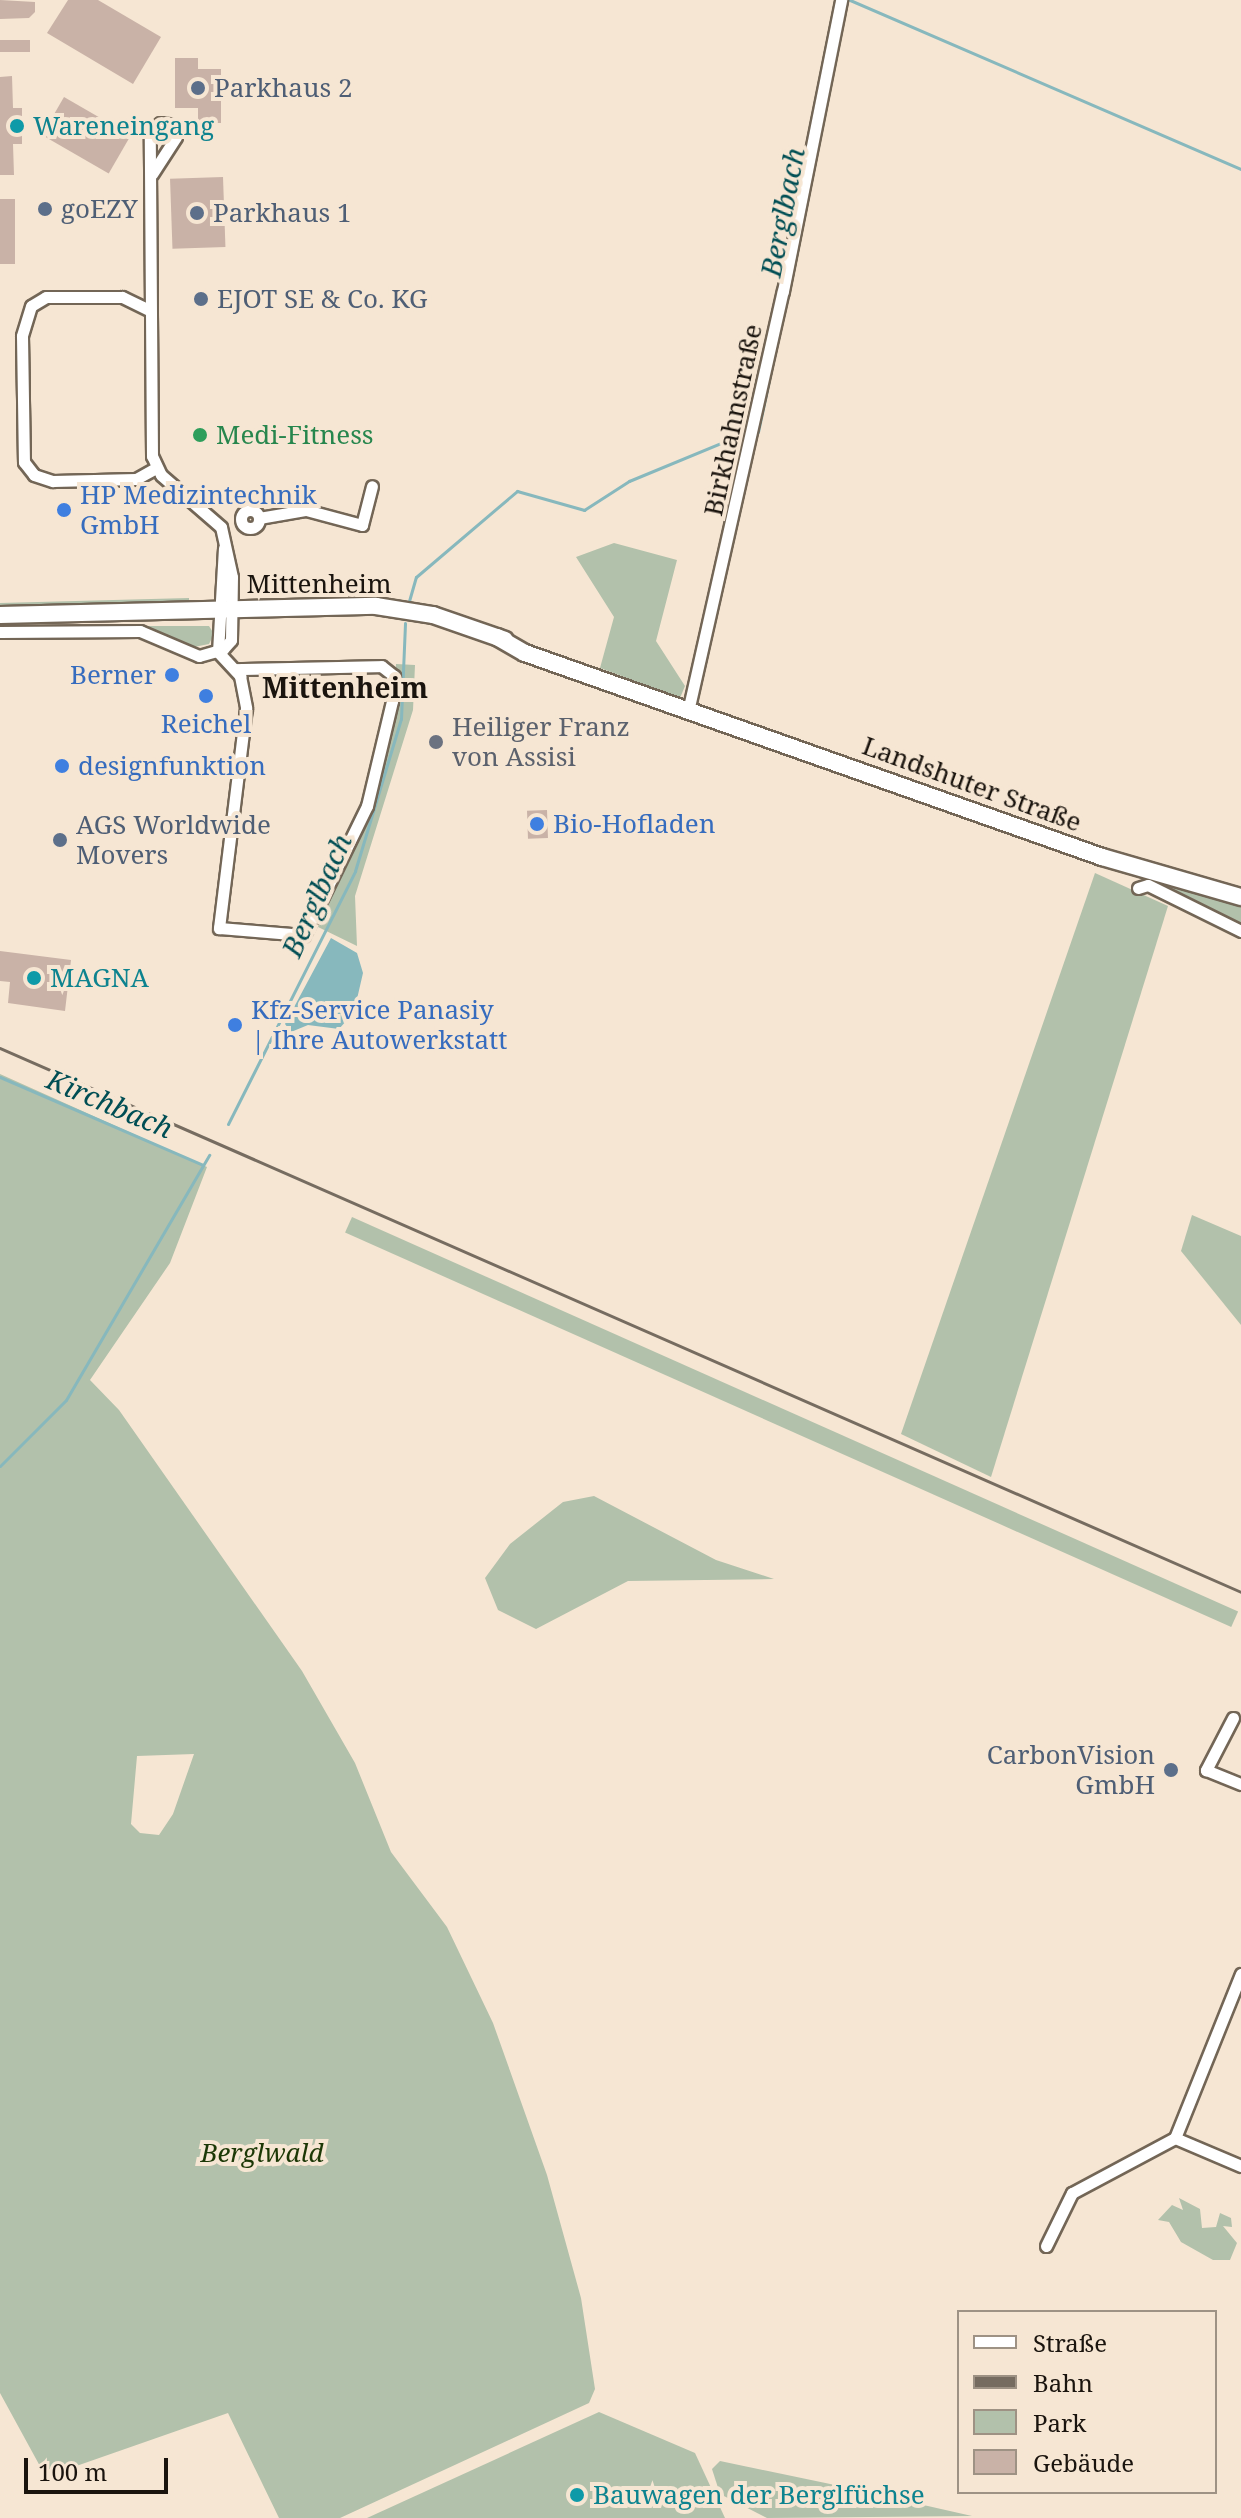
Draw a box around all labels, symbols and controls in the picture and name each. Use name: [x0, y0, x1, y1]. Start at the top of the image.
place label: Parkhaus 2: [214, 72, 352, 104]
marker: Parkhaus 2: [189, 79, 207, 97]
place label: Wareneingang: [33, 110, 214, 142]
marker: Wareneingang: [8, 117, 26, 135]
water label: Berglbach: [753, 144, 811, 280]
place label: goEZY: [61, 193, 138, 225]
place label: Parkhaus 1: [213, 197, 351, 229]
marker: goEZY: [36, 200, 54, 218]
marker: Parkhaus 1: [188, 204, 206, 222]
place label: EJOT SE & Co. KG: [217, 283, 428, 315]
marker: EJOT SE & Co. KG: [192, 290, 210, 308]
street label: Birkhahnstraße: [697, 321, 769, 519]
place label: Medi-Fitness: [216, 419, 374, 451]
marker: Medi-Fitness: [191, 426, 209, 444]
place label: HP Medizintechnik GmbH: [80, 479, 317, 540]
marker: HP Medizintechnik GmbH: [55, 501, 73, 519]
street label: Mittenheim: [246, 568, 392, 600]
place label: Berner: [70, 659, 156, 691]
marker: Berner: [163, 666, 181, 684]
district label: Mittenheim: [262, 670, 428, 704]
marker: Reichel: [197, 687, 215, 705]
place label: Reichel: [161, 708, 251, 740]
place label: Heiliger Franz von Assisi: [452, 711, 630, 772]
street label: Landshuter Straße: [858, 730, 1086, 838]
marker: Heiliger Franz von Assisi: [427, 733, 445, 751]
place label: designfunktion: [78, 750, 266, 782]
marker: designfunktion: [53, 757, 71, 775]
place label: Bio-Hofladen: [553, 808, 715, 840]
place label: AGS Worldwide Movers: [76, 809, 271, 870]
marker: Bio-Hofladen: [528, 815, 546, 833]
water label: Berglbach: [274, 828, 358, 962]
marker: AGS Worldwide Movers: [51, 831, 69, 849]
place label: MAGNA: [50, 962, 149, 994]
marker: MAGNA: [25, 969, 43, 987]
place label: Kfz-Service Panasiy | Ihre Autowerkstatt: [251, 994, 507, 1056]
marker: Kfz-Service Panasiy | Ihre Autowerkstatt: [226, 1016, 244, 1034]
water label: Kirchbach: [42, 1061, 178, 1145]
place label: CarbonVision GmbH: [987, 1739, 1155, 1800]
marker: CarbonVision GmbH: [1162, 1761, 1180, 1779]
park label: Berglwald: [200, 2137, 324, 2169]
legend: [957, 2310, 1217, 2494]
text: Straße: [1033, 2326, 1107, 2359]
text: Bahn: [1033, 2366, 1093, 2399]
text: Park: [1033, 2406, 1086, 2439]
scale bar: [28, 2442, 172, 2492]
text: Gebäude: [1033, 2446, 1134, 2479]
text: 100 m: [38, 2455, 107, 2488]
place label: Bauwagen der Berglfüchse: [593, 2479, 925, 2511]
marker: Bauwagen der Berglfüchse: [568, 2486, 586, 2504]

